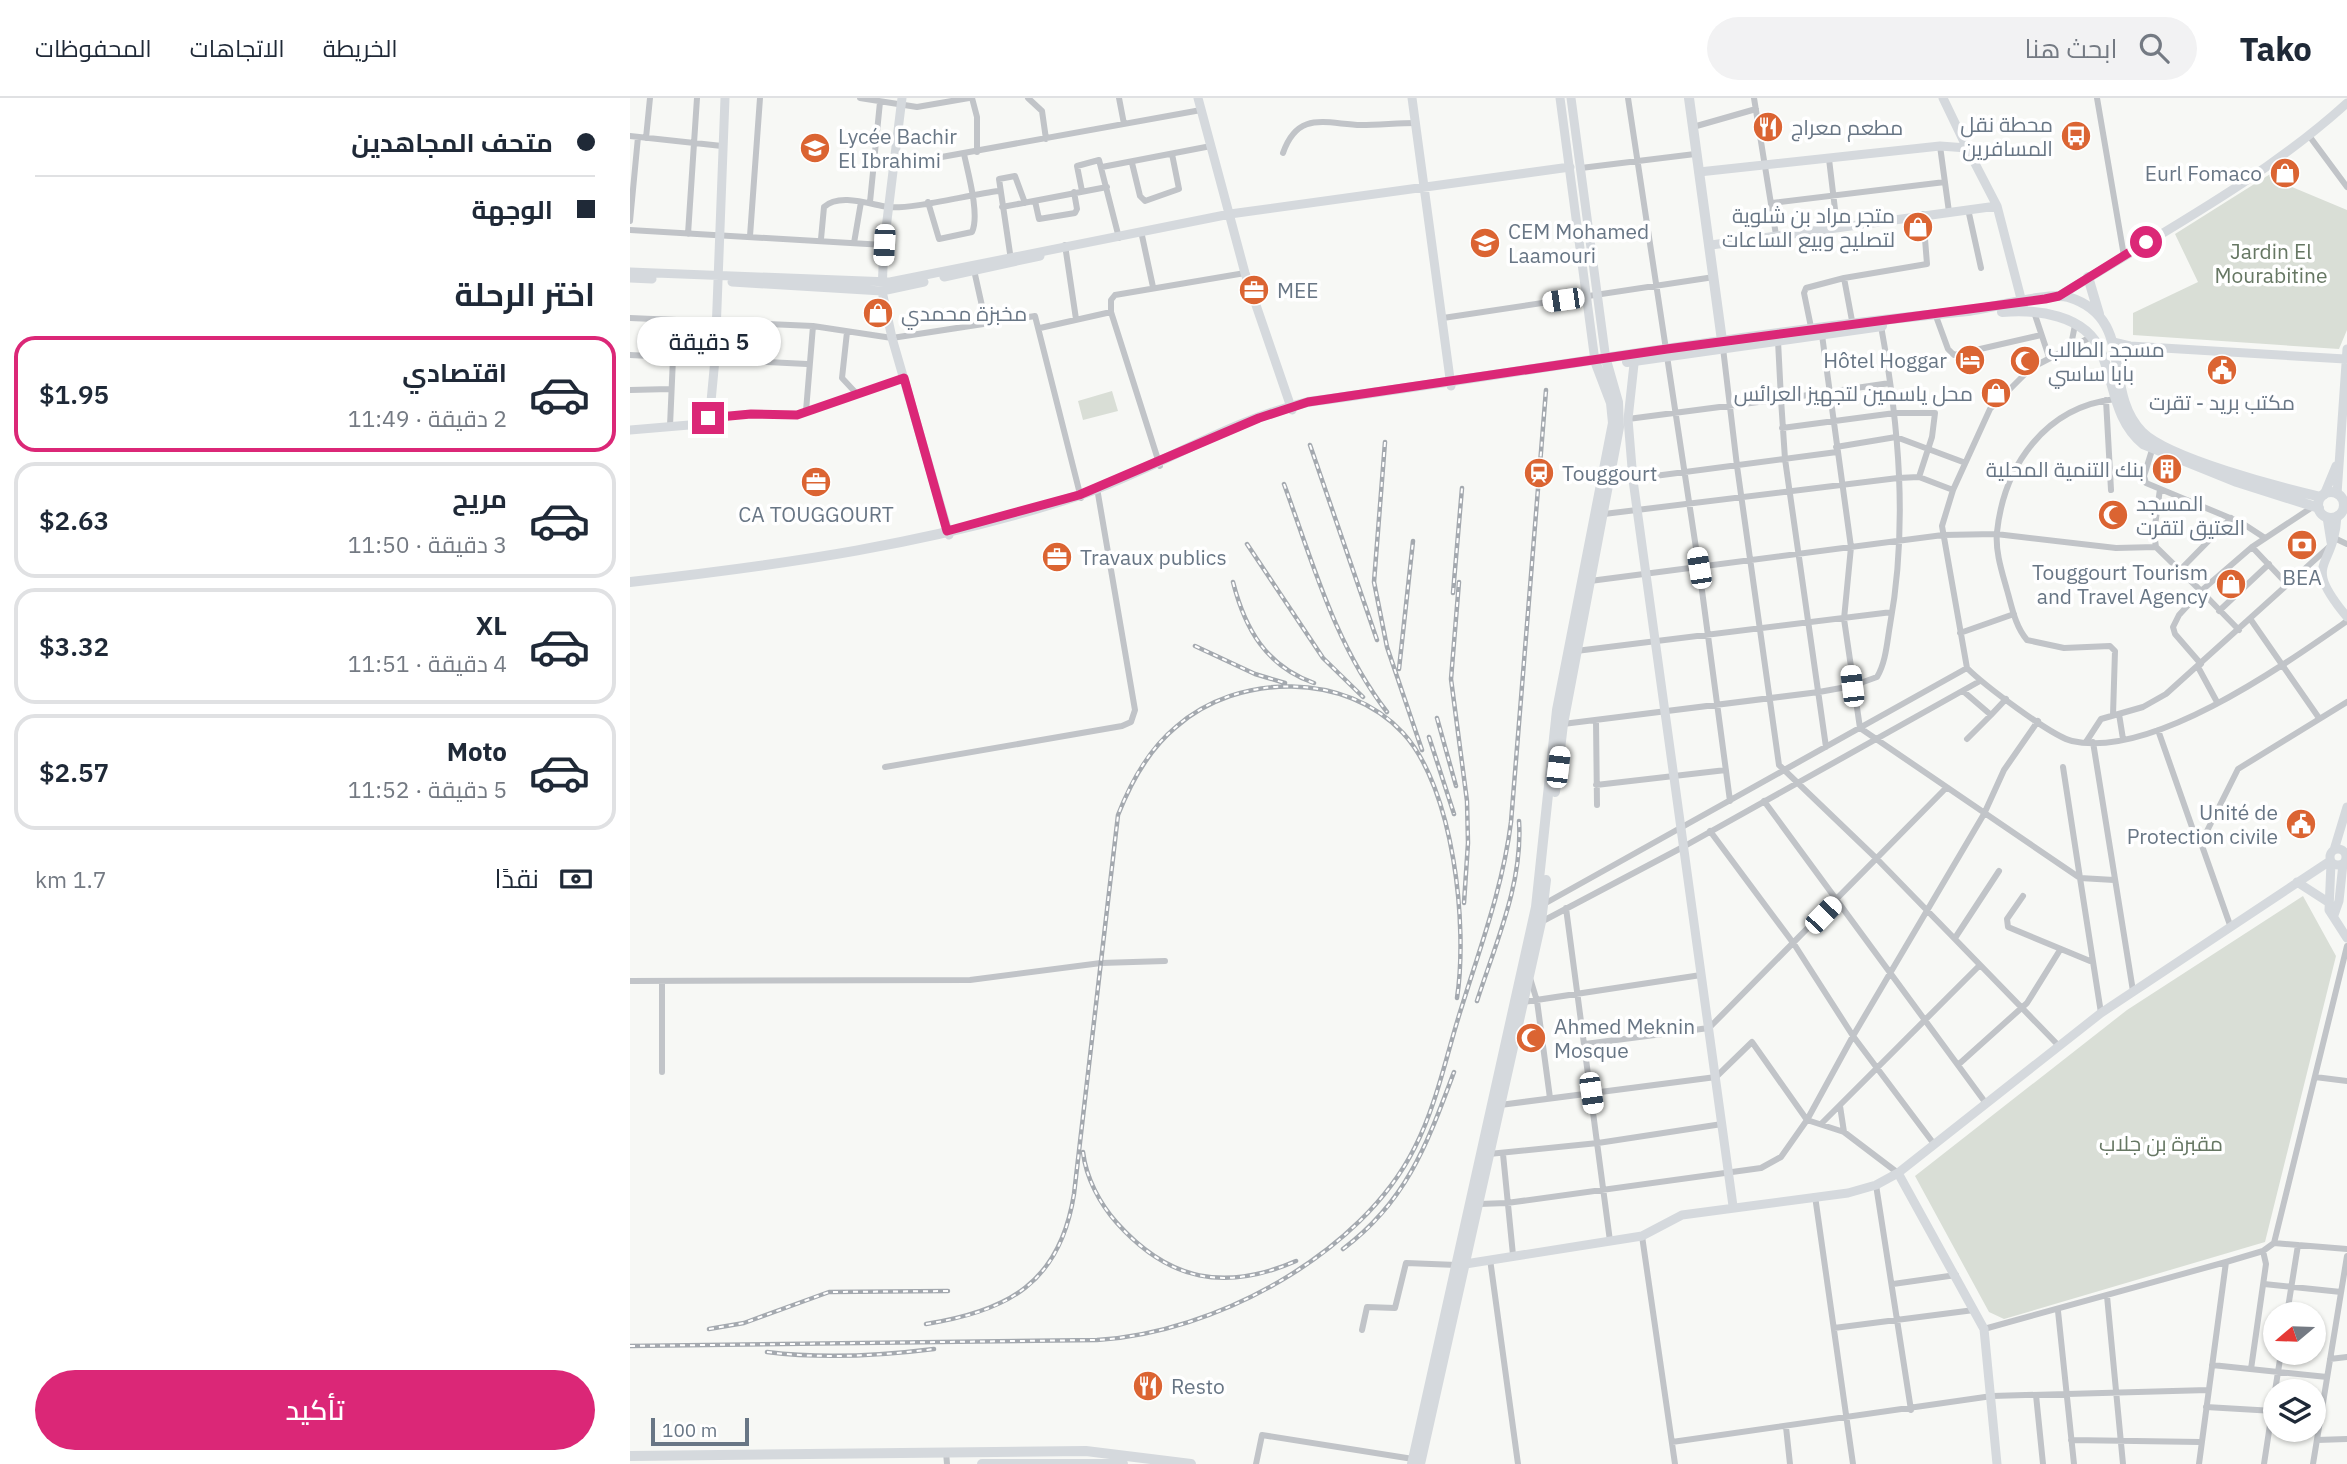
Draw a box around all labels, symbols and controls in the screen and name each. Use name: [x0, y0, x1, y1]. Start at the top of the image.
search box: [1707, 17, 2197, 80]
text: Tako: [2239, 27, 2312, 70]
icon: search: [2135, 29, 2173, 67]
text: ابحث هنا: [2024, 31, 2117, 65]
text: المحفوظات: [35, 32, 152, 64]
text: الاتجاهات: [190, 32, 285, 64]
text: الخريطة: [323, 32, 398, 64]
restaurant icon: مطعم معراج: [1751, 110, 1785, 144]
place label: محطة نقل المسافرين: [1960, 110, 2053, 162]
place label: مطعم معراج: [1791, 113, 1903, 142]
bus stop icon: محطة نقل المسافرين: [2059, 119, 2093, 153]
place label: Lycée Bachir El Ibrahimi: [838, 122, 957, 174]
text: متحف المجاهدين: [351, 125, 553, 159]
school or university icon: Lycée Bachir El Ibrahimi: [798, 131, 832, 165]
shop icon: Eurl Fomaco: [2268, 156, 2302, 190]
place label: Eurl Fomaco: [2145, 159, 2262, 187]
text: الوجهة: [472, 192, 553, 226]
place label: متجر مراد بن شلوية لتصليح وبيع الساعات: [1722, 201, 1895, 254]
shop icon: متجر مراد بن شلوية لتصليح وبيع الساعات: [1901, 210, 1935, 244]
place label: CEM Mohamed Laamouri: [1508, 217, 1649, 269]
car: [873, 223, 896, 267]
school or university icon: CEM Mohamed Laamouri: [1468, 226, 1502, 260]
route start: [2130, 226, 2162, 258]
park label: Jardin El Mourabitine: [2214, 237, 2328, 289]
text: اختر الرحلة: [454, 273, 595, 315]
office icon: MEE: [1237, 273, 1271, 307]
place label: MEE: [1277, 276, 1319, 304]
car: [1541, 287, 1586, 313]
shop icon: مخبزة محمدي: [861, 296, 895, 330]
place label: مخبزة محمدي: [901, 299, 1027, 330]
callout: 5 دقيقة: [636, 316, 780, 366]
text: 5 دقيقة: [669, 326, 749, 356]
place label: مسجد الطالب بابا ساسي: [2048, 335, 2165, 389]
hotel icon: Hôtel Hoggar: [1953, 343, 1987, 377]
mosque icon: مسجد الطالب بابا ساسي: [2008, 344, 2042, 378]
place label: Hôtel Hoggar: [1823, 346, 1947, 374]
public building icon: مكتب بريد - تقرت: [2205, 353, 2239, 387]
text: اقتصادي: [402, 355, 507, 389]
icon: car: [528, 363, 591, 426]
shop icon: محل ياسمين لتجهيز العرائس: [1979, 376, 2013, 410]
text: $1.95: [39, 377, 109, 411]
place label: محل ياسمين لتجهيز العرائس: [1734, 379, 1973, 407]
place label: مكتب بريد - تقرت: [2149, 388, 2295, 416]
route end: [692, 402, 724, 434]
text: 2 دقيقة · 11:49: [348, 403, 507, 433]
building icon: بنك التنمية المحلية: [2150, 452, 2184, 486]
place label: بنك التنمية المحلية: [1986, 455, 2144, 483]
station icon: Touggourt: [1522, 456, 1556, 490]
place label: Touggourt: [1562, 459, 1657, 487]
office icon: CA TOUGGOURT: [799, 465, 833, 499]
text: مريح: [452, 481, 507, 515]
icon: car: [528, 489, 591, 552]
place label: المسجد العتيق لتقرت: [2136, 489, 2245, 541]
mosque icon: المسجد العتيق لتقرت: [2096, 498, 2130, 532]
place label: CA TOUGGOURT: [738, 500, 894, 528]
text: $2.63: [39, 503, 109, 537]
bank icon: BEA: [2285, 528, 2319, 562]
text: 3 دقيقة · 11:50: [348, 529, 507, 559]
office icon: Travaux publics: [1040, 540, 1074, 574]
place label: Travaux publics: [1080, 543, 1227, 571]
car: [1686, 546, 1713, 590]
place label: Touggourt Tourism and Travel Agency: [2032, 558, 2209, 610]
place label: BEA: [2282, 563, 2322, 591]
shop icon: Touggourt Tourism and Travel Agency: [2214, 567, 2248, 601]
text: XL: [476, 608, 507, 642]
icon: car: [528, 615, 591, 678]
text: $3.32: [39, 629, 109, 663]
text: 4 دقيقة · 11:51: [348, 648, 507, 678]
car: [1840, 664, 1865, 708]
text: Moto: [447, 734, 507, 768]
icon: car: [528, 741, 591, 804]
car: [1546, 745, 1571, 789]
text: $2.57: [39, 755, 109, 789]
text: 5 دقيقة · 11:52: [348, 774, 507, 804]
place label: Unité de Protection civile: [2127, 798, 2278, 850]
public building icon: Unité de Protection civile: [2284, 807, 2318, 841]
icon: cash: [557, 860, 595, 898]
text: نقدًا: [495, 861, 539, 895]
text: 1.7 km: [35, 864, 107, 894]
car: [1801, 893, 1846, 937]
place label: Ahmed Meknin Mosque: [1554, 1012, 1695, 1064]
mosque icon: Ahmed Meknin Mosque: [1514, 1021, 1548, 1055]
car: [1578, 1071, 1605, 1115]
park label: مقبرة بن جلاب: [2099, 1129, 2223, 1157]
north arrow: [2263, 1302, 2326, 1365]
map controls: [2263, 1302, 2326, 1442]
restaurant icon: Resto: [1131, 1369, 1165, 1403]
button: تأكيد: [35, 1370, 595, 1450]
place label: Resto: [1171, 1372, 1225, 1400]
button: layers: [2263, 1379, 2326, 1442]
scale bar: [651, 1415, 749, 1447]
text: 100 m: [662, 1418, 717, 1442]

